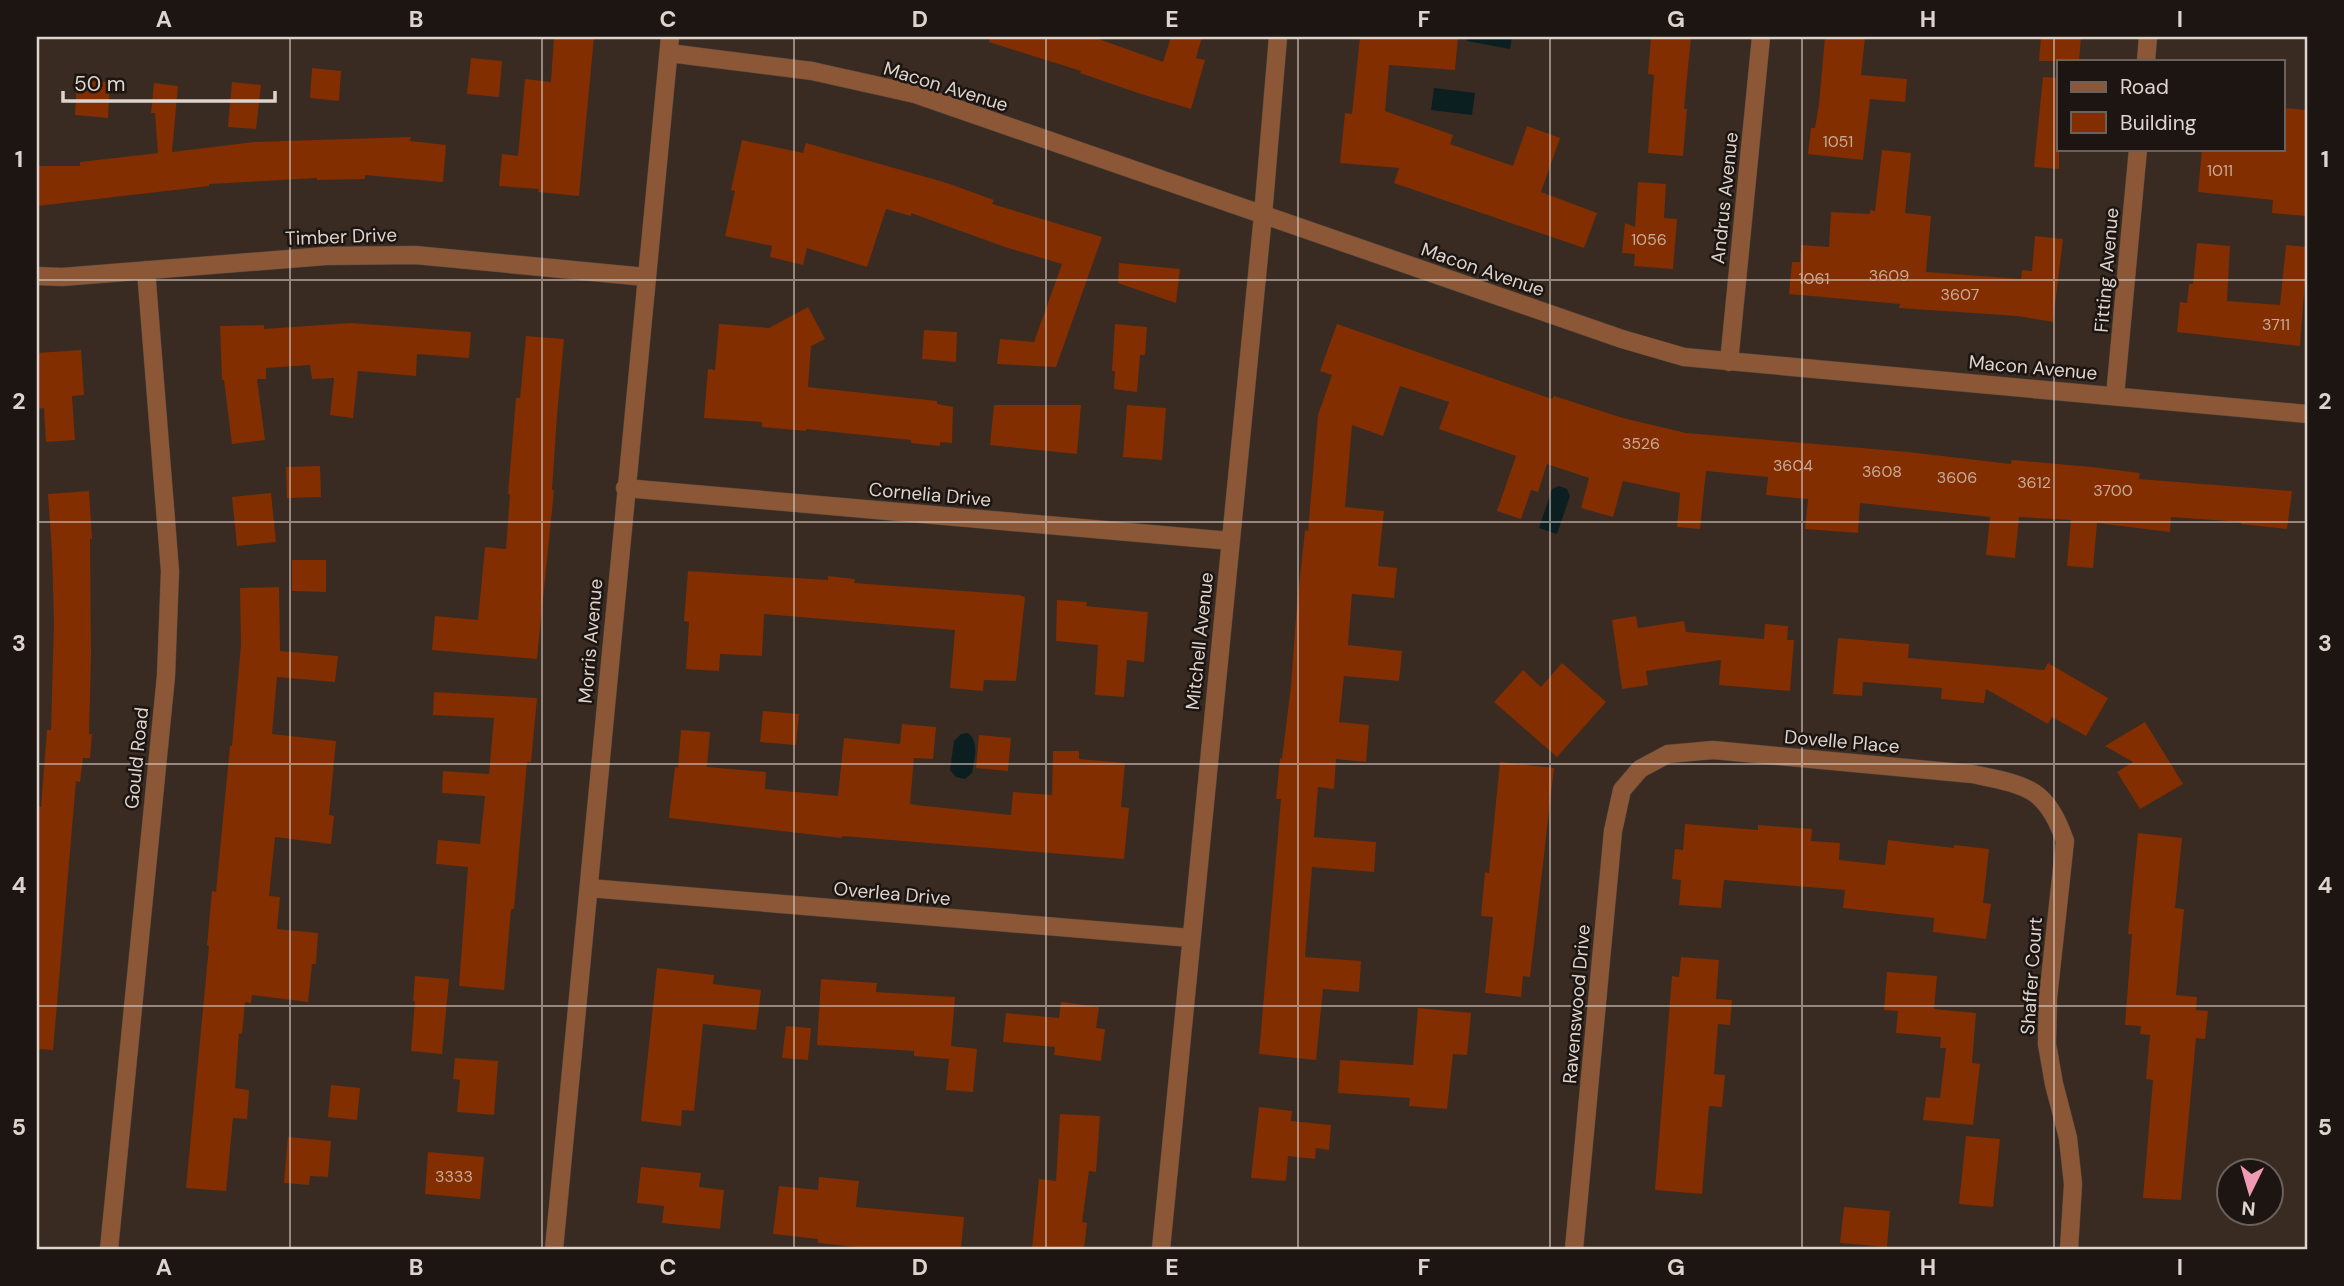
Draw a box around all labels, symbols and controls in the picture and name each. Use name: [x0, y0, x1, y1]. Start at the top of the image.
text: A: [156, 4, 172, 34]
text: B: [409, 4, 423, 34]
text: C: [660, 4, 676, 34]
text: D: [912, 4, 928, 34]
text: E: [1165, 4, 1179, 34]
text: F: [1418, 4, 1431, 34]
text: G: [1667, 4, 1685, 34]
text: H: [1920, 4, 1936, 34]
text: I: [2177, 4, 2183, 34]
street label: Macon Avenue: [881, 56, 1011, 117]
scale bar: [63, 60, 275, 104]
legend: [2057, 60, 2284, 150]
text: 50 m: [74, 70, 125, 98]
text: Road: [2120, 73, 2169, 101]
text: Building: [2120, 109, 2197, 137]
street label: Andrus Avenue: [1705, 131, 1744, 265]
house number: 1051: [1823, 131, 1853, 152]
text: 1: [15, 144, 23, 174]
text: 1: [2321, 144, 2329, 174]
house number: 1011: [2207, 160, 2233, 181]
street label: Fitting Avenue: [2089, 207, 2124, 334]
street label: Timber Drive: [285, 222, 397, 251]
house number: 1056: [1631, 229, 1667, 250]
street label: Macon Avenue: [1418, 237, 1548, 302]
house number: 3609: [1869, 265, 1909, 286]
house number: 1061: [1799, 268, 1829, 289]
house number: 3607: [1941, 284, 1979, 305]
house number: 3711: [2262, 314, 2290, 335]
street label: Macon Avenue: [1968, 349, 2098, 386]
text: 2: [12, 386, 26, 416]
text: 2: [2318, 386, 2332, 416]
house number: 3526: [1622, 433, 1660, 454]
house number: 3604: [1773, 455, 1813, 476]
house number: 3608: [1862, 461, 1902, 482]
house number: 3606: [1937, 467, 1977, 488]
house number: 3612: [2017, 472, 2051, 493]
street label: Cornelia Drive: [868, 477, 992, 512]
house number: 3700: [2093, 480, 2133, 501]
street label: Mitchell Avenue: [1180, 571, 1219, 711]
street label: Morris Avenue: [573, 578, 608, 704]
text: 3: [12, 628, 26, 658]
text: 3: [2318, 628, 2332, 658]
street label: Gould Road: [119, 706, 154, 810]
street label: Dovelle Place: [1783, 724, 1901, 759]
text: 4: [12, 870, 27, 900]
text: 4: [2318, 870, 2333, 900]
street label: Overlea Drive: [832, 876, 952, 911]
street label: Shaffer Court: [2015, 916, 2048, 1036]
street label: Ravenswood Drive: [1557, 923, 1596, 1085]
text: 5: [12, 1112, 26, 1142]
text: 5: [2318, 1112, 2332, 1142]
north arrow: [2214, 1156, 2284, 1226]
house number: 3333: [435, 1166, 473, 1187]
text: N: [2241, 1195, 2257, 1221]
text: A: [156, 1252, 172, 1282]
text: B: [409, 1252, 423, 1282]
text: C: [660, 1252, 676, 1282]
text: D: [912, 1252, 928, 1282]
text: E: [1165, 1252, 1179, 1282]
text: F: [1418, 1252, 1431, 1282]
text: G: [1667, 1252, 1685, 1282]
text: H: [1920, 1252, 1936, 1282]
text: I: [2177, 1252, 2183, 1282]

